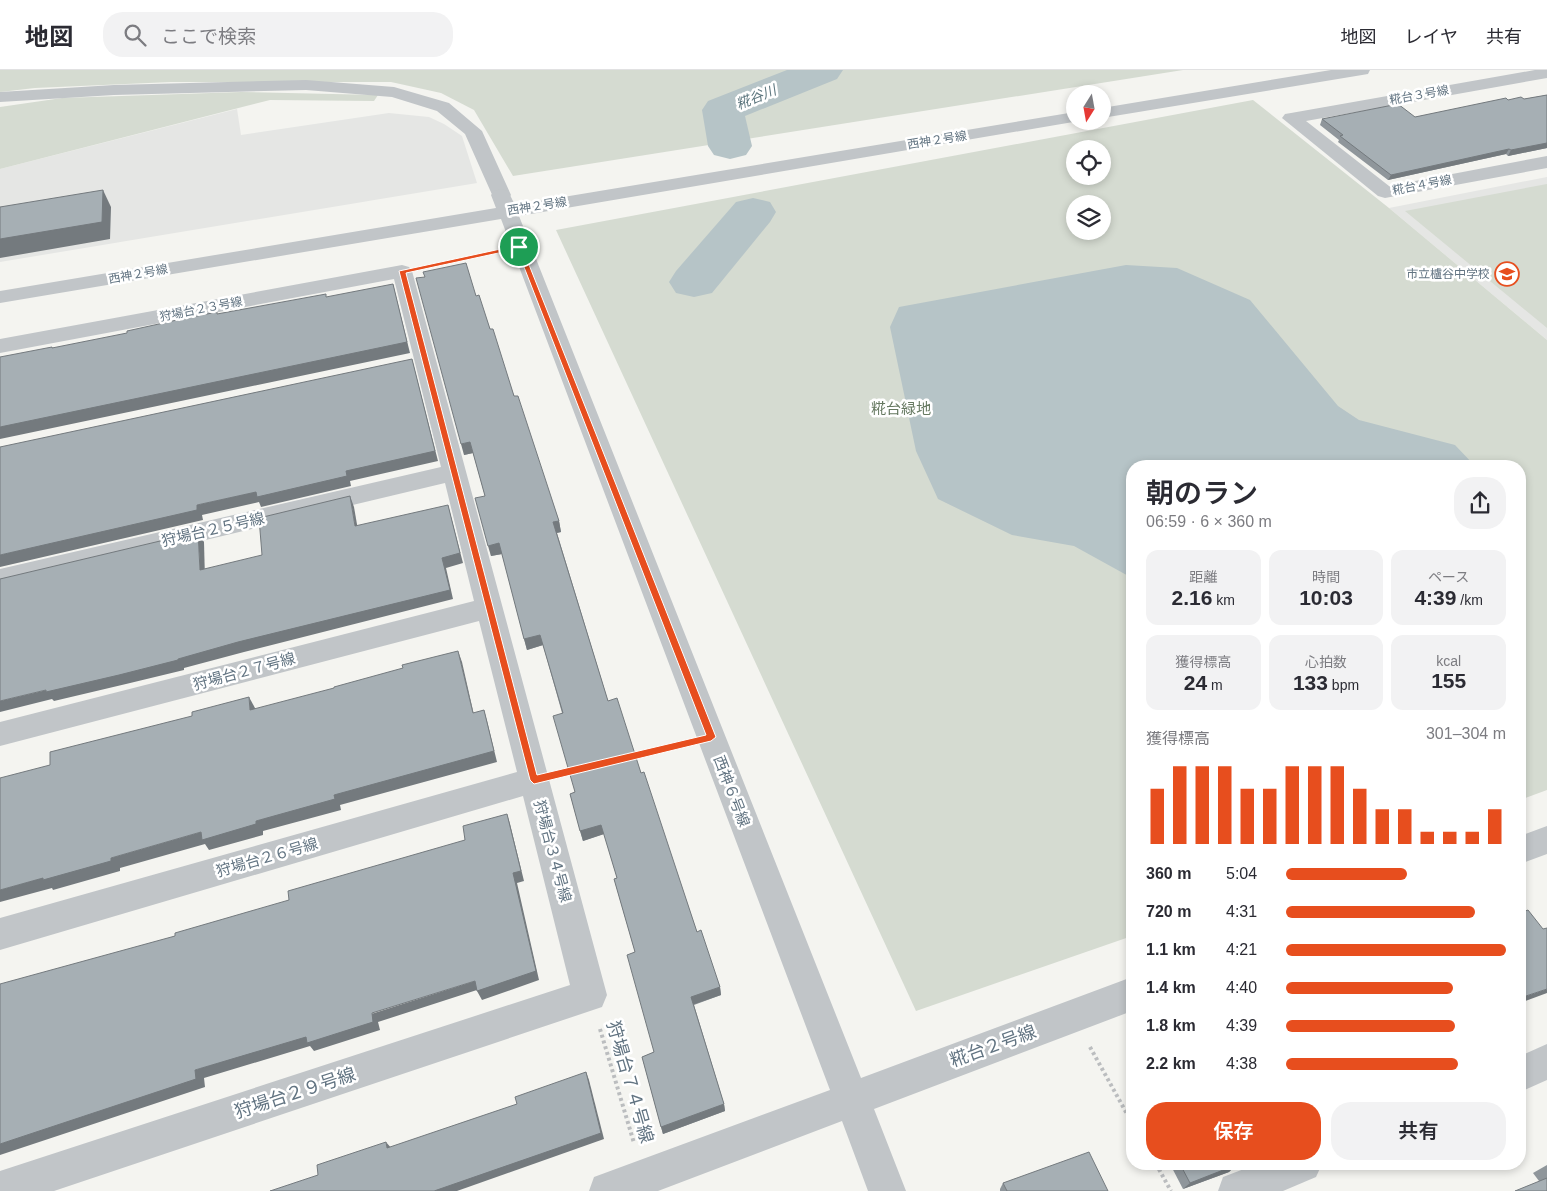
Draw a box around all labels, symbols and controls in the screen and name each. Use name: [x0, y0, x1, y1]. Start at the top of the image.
search box: [103, 12, 453, 57]
icon: search: [121, 21, 149, 49]
text: 地図: [25, 23, 73, 50]
text: ここで検索: [161, 26, 256, 47]
text: 地図: [1341, 27, 1377, 47]
text: レイヤ: [1405, 27, 1458, 47]
text: 共有: [1486, 27, 1522, 47]
water label: 糀谷川: [734, 81, 780, 112]
street label: 糀台３号線: [1388, 83, 1450, 107]
north arrow: [1066, 85, 1111, 130]
map controls: [1066, 85, 1111, 240]
street label: 西神２号線: [906, 128, 968, 152]
button: locate: [1066, 140, 1111, 185]
street label: 糀台４号線: [1391, 172, 1453, 198]
street label: 西神２号線: [506, 194, 568, 218]
button: layers: [1066, 195, 1111, 240]
pin: [498, 226, 540, 268]
icon: arrive: [505, 233, 533, 261]
school or university icon: 市立櫨谷中学校: [1494, 261, 1520, 287]
street label: 西神２号線: [107, 262, 169, 286]
place label: 市立櫨谷中学校: [1406, 267, 1490, 281]
street label: 狩場台２３号線: [158, 294, 244, 324]
park label: 糀台緑地: [871, 400, 931, 417]
button: share: [1454, 477, 1506, 529]
text: 朝のラン: [1146, 478, 1258, 509]
street label: 狩場台２５号線: [160, 509, 266, 549]
text: 06:59 · 6 × 360 m: [1146, 513, 1272, 530]
text: 距離: [1189, 569, 1217, 585]
text: 時間: [1312, 569, 1340, 585]
text: ペース: [1428, 569, 1469, 585]
text: 2.16: [1172, 586, 1212, 609]
text: 10:03: [1299, 586, 1353, 609]
text: 4:39: [1414, 586, 1456, 609]
text: km: [1212, 592, 1235, 608]
text: /km: [1456, 592, 1483, 608]
street label: 狩場台２７号線: [191, 649, 297, 693]
text: kcal: [1436, 653, 1461, 669]
text: 獲得標高: [1175, 654, 1231, 670]
text: 心拍数: [1305, 654, 1347, 670]
text: 155: [1431, 669, 1466, 692]
text: 24: [1184, 671, 1207, 694]
text: 133: [1293, 671, 1328, 694]
text: m: [1207, 677, 1223, 693]
text: bpm: [1328, 677, 1359, 693]
text: 301–304 m: [1426, 725, 1506, 742]
text: 獲得標高: [1146, 730, 1210, 747]
street label: 西神６号線: [711, 753, 753, 829]
street label: 狩場台３４号線: [531, 798, 575, 904]
street label: 狩場台２６号線: [214, 834, 320, 880]
text: 360 m: [1146, 865, 1191, 882]
text: 5:04: [1226, 865, 1257, 882]
text: 720 m: [1146, 903, 1191, 920]
text: 4:31: [1226, 903, 1257, 920]
text: 1.1 km: [1146, 941, 1196, 958]
text: 4:21: [1226, 941, 1257, 958]
text: 1.4 km: [1146, 979, 1196, 996]
text: 4:40: [1226, 979, 1257, 996]
text: 1.8 km: [1146, 1017, 1196, 1034]
text: 4:39: [1226, 1017, 1257, 1034]
street label: 狩場台７４号線: [603, 1019, 657, 1145]
street label: 糀台２号線: [947, 1021, 1039, 1071]
text: 2.2 km: [1146, 1055, 1196, 1072]
text: 4:38: [1226, 1055, 1257, 1072]
street label: 狩場台２９号線: [232, 1064, 358, 1122]
button: 保存: [1146, 1102, 1321, 1160]
button: 共有: [1331, 1102, 1506, 1160]

